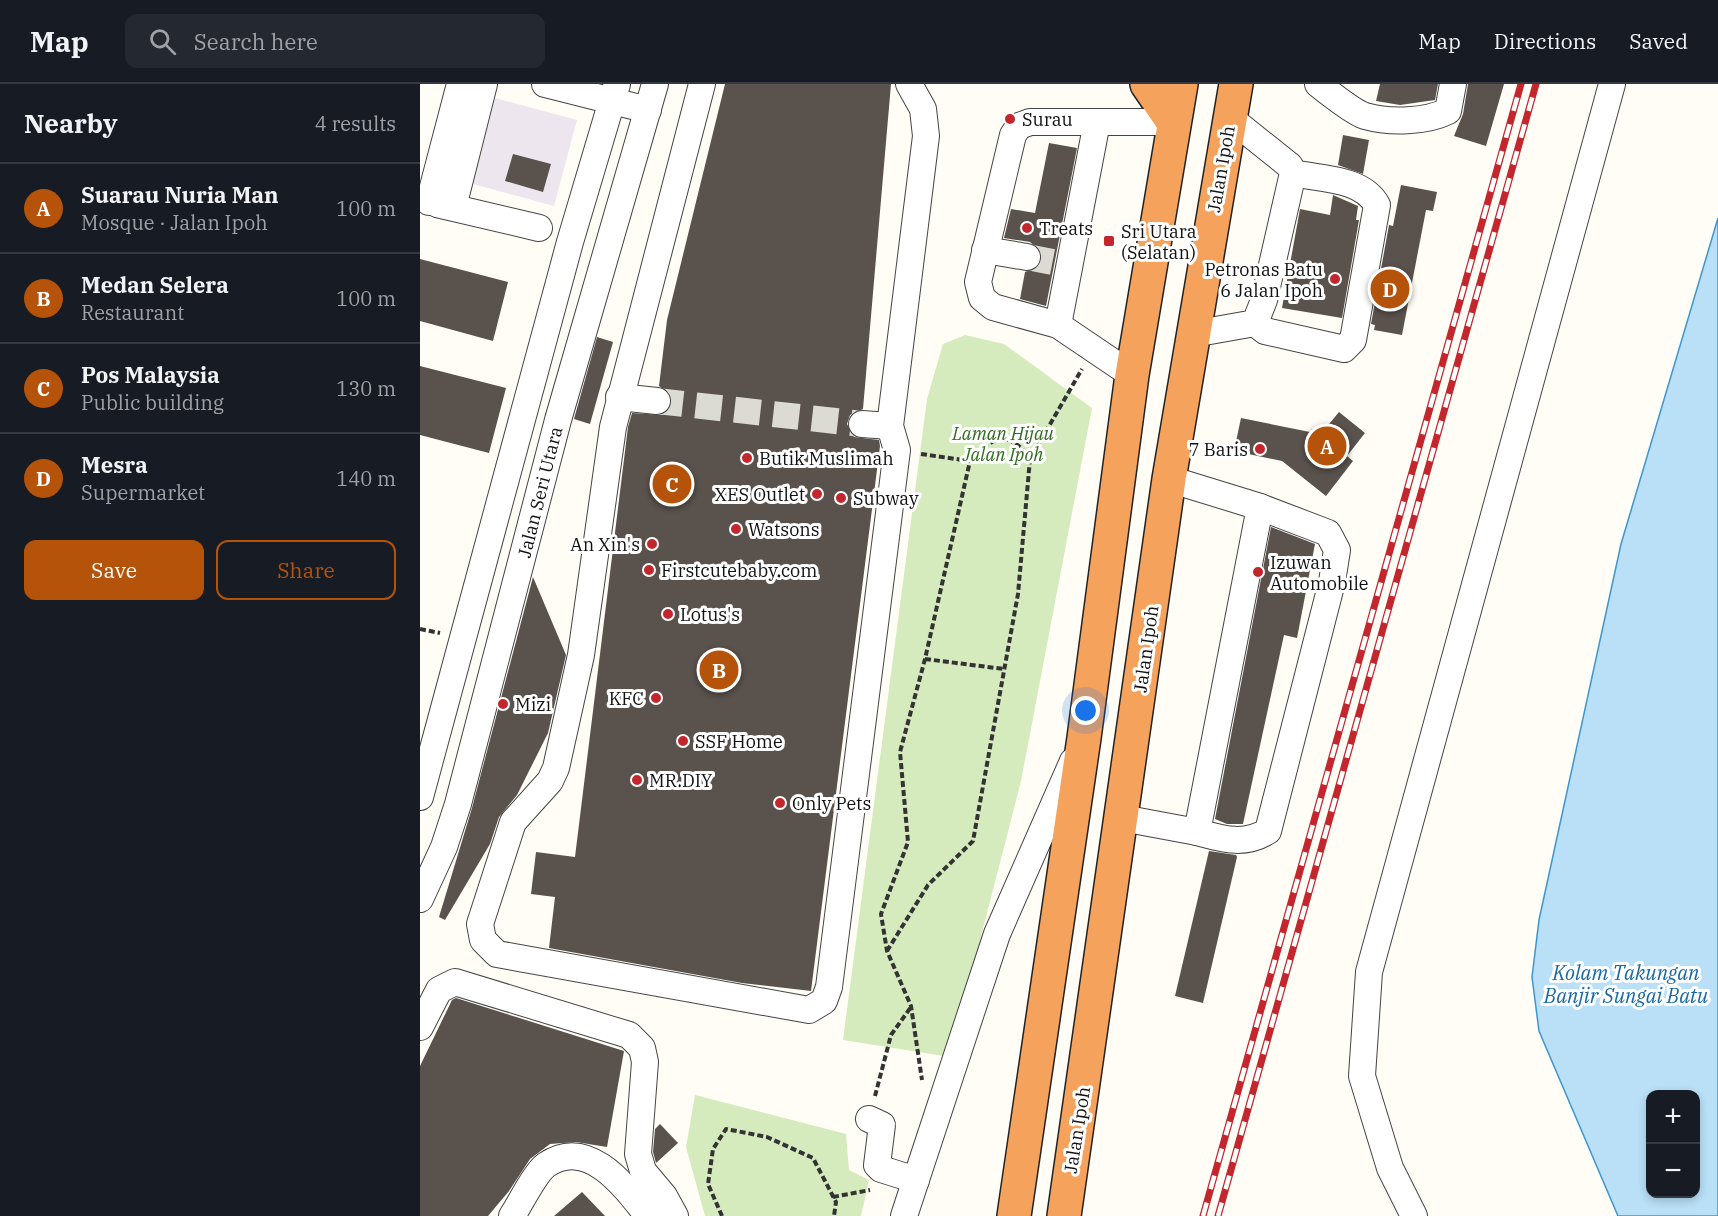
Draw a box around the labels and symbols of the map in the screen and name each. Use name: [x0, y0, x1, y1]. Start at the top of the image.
place label: Surau: [1022, 108, 1073, 131]
marker: Surau: [1003, 112, 1017, 126]
street label: Jalan Ipoh: [1202, 124, 1240, 214]
place label: Treats: [1039, 217, 1093, 240]
place label: Sri Utara (Selatan): [1121, 220, 1197, 264]
marker: Treats: [1020, 221, 1034, 235]
marker: Sri Utara (Selatan): [1102, 234, 1116, 248]
place label: Petronas Batu 6 Jalan Ipoh: [1204, 258, 1323, 302]
pin: D: [1370, 266, 1410, 312]
marker: Petronas Batu 6 Jalan Ipoh: [1328, 272, 1342, 286]
park label: Laman Hijau Jalan Ipoh: [951, 422, 1055, 466]
street label: Jalan Seri Utara: [513, 424, 567, 560]
pin: A: [1308, 424, 1346, 469]
place label: 7 Baris: [1189, 438, 1248, 461]
marker: 7 Baris: [1253, 442, 1267, 456]
place label: Butik Muslimah: [759, 447, 894, 470]
marker: Butik Muslimah: [740, 451, 754, 465]
pin: C: [652, 462, 692, 506]
place label: XES Outlet: [715, 483, 805, 506]
marker: XES Outlet: [810, 487, 824, 501]
place label: Subway: [853, 487, 919, 510]
marker: Subway: [834, 491, 848, 505]
place label: Watsons: [748, 518, 820, 541]
marker: Watsons: [729, 522, 743, 536]
place label: An Xin's: [570, 533, 640, 556]
marker: An Xin's: [645, 537, 659, 551]
place label: Izuwan Automobile: [1270, 551, 1368, 595]
place label: Firstcutebaby.com: [661, 559, 817, 582]
marker: Firstcutebaby.com: [642, 563, 656, 577]
marker: Izuwan Automobile: [1251, 565, 1265, 579]
place label: Lotus's: [680, 603, 740, 626]
street label: Jalan Ipoh: [1129, 604, 1163, 694]
marker: Lotus's: [661, 607, 675, 621]
pin: B: [700, 648, 738, 692]
place label: KFC: [609, 687, 644, 710]
marker: KFC: [649, 691, 663, 705]
place label: Mizi: [515, 693, 552, 716]
your location: [1071, 696, 1100, 725]
marker: Mizi: [496, 697, 510, 711]
place label: SSF Home: [695, 730, 783, 753]
marker: SSF Home: [676, 734, 690, 748]
place label: MR.DIY: [649, 769, 713, 792]
marker: MR.DIY: [630, 773, 644, 787]
place label: Only Pets: [792, 792, 871, 815]
marker: Only Pets: [773, 796, 787, 810]
water label: Kolam Takungan Banjir Sungai Batu: [1543, 959, 1709, 1009]
street label: Jalan Ipoh: [1059, 1085, 1095, 1175]

